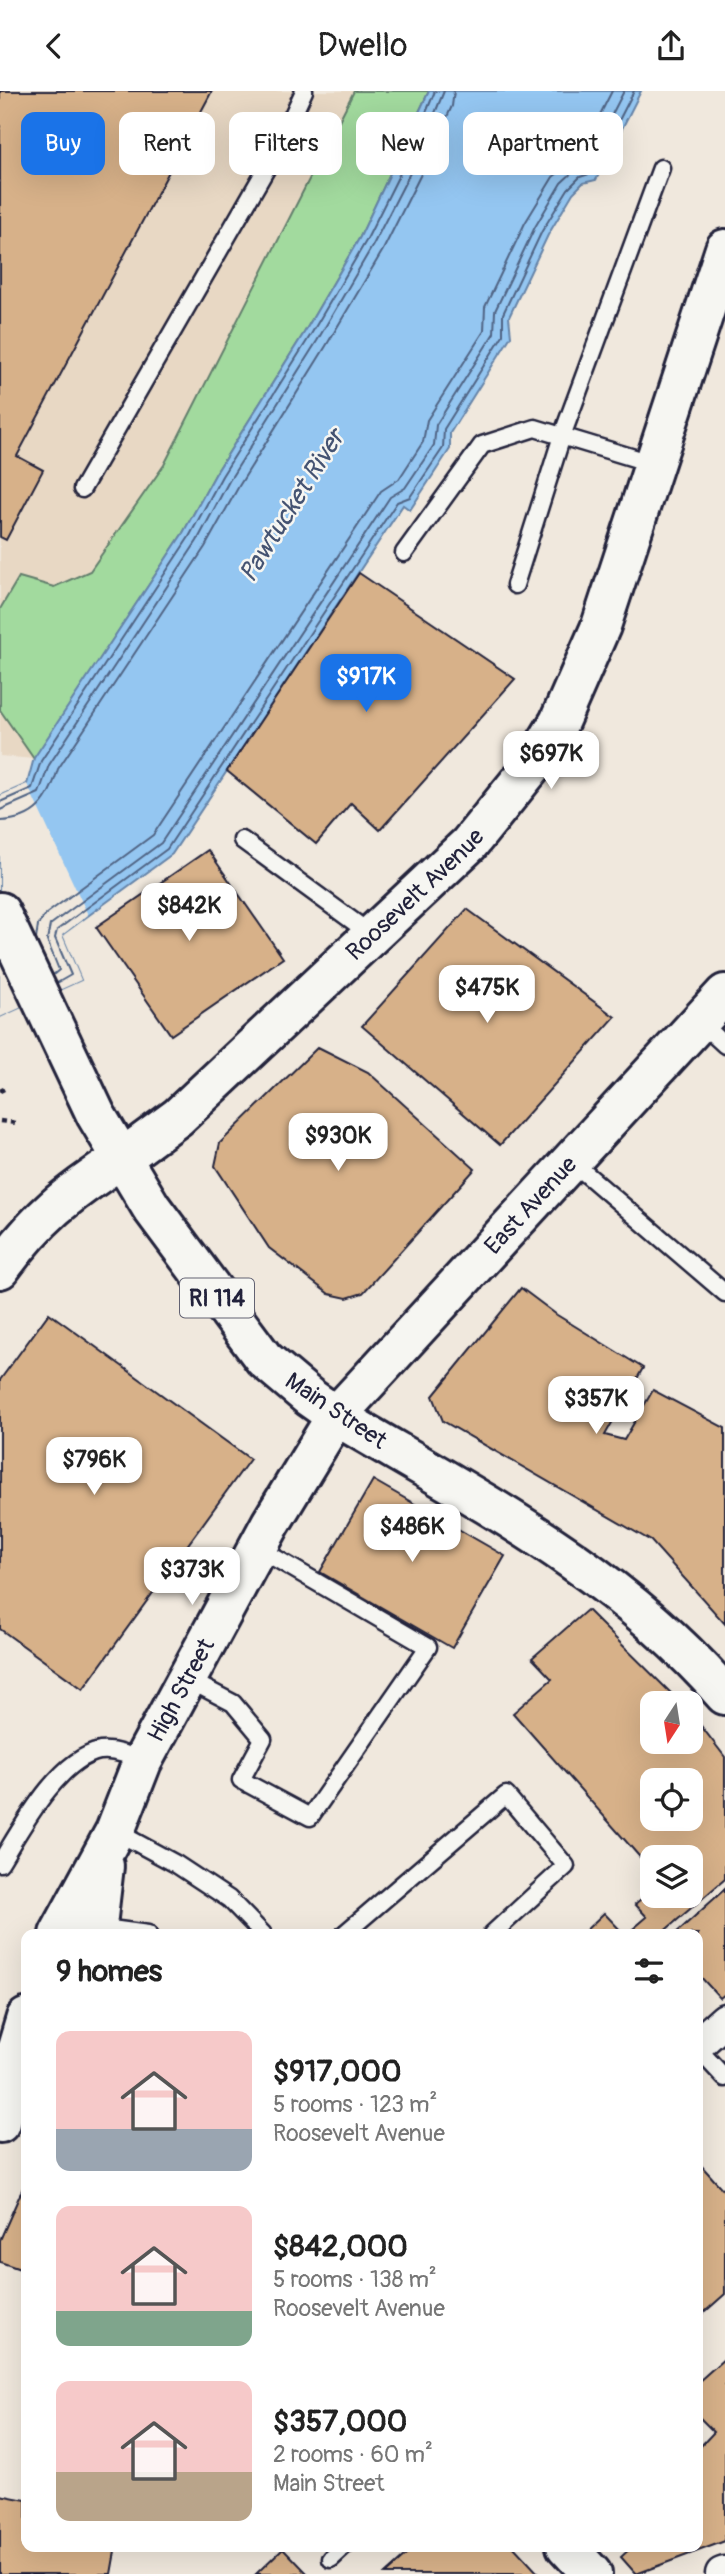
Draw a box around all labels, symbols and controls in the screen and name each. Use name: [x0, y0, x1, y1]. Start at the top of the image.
text: Dwello: [318, 26, 407, 66]
icon: back: [35, 27, 73, 65]
icon: share: [652, 27, 690, 65]
chip: Buy: [21, 112, 105, 175]
chip: Rent: [119, 112, 215, 175]
chip: Filters: [229, 112, 342, 175]
chip: New: [356, 112, 449, 175]
chip: Apartment: [463, 112, 623, 175]
water label: Pawtucket River: [232, 421, 354, 588]
pin: $917K: [317, 655, 415, 714]
text: $917K: [336, 662, 396, 691]
pin: $697K: [502, 731, 600, 791]
text: $697K: [519, 739, 583, 768]
street label: Roosevelt Avenue: [340, 822, 490, 966]
pin: $842K: [140, 883, 238, 943]
text: $842K: [157, 891, 221, 920]
pin: $475K: [438, 965, 536, 1025]
text: $475K: [455, 973, 519, 1002]
pin: $930K: [289, 1114, 387, 1173]
text: $930K: [305, 1121, 371, 1150]
street label: East Avenue: [478, 1150, 583, 1260]
road number: RI 114: [180, 1279, 254, 1317]
street label: Main Street: [280, 1366, 393, 1456]
pin: $357K: [547, 1377, 645, 1436]
text: $357K: [564, 1384, 628, 1413]
pin: $796K: [45, 1437, 143, 1497]
text: $796K: [62, 1445, 126, 1474]
pin: $486K: [363, 1505, 461, 1564]
text: $486K: [380, 1512, 444, 1541]
pin: $373K: [143, 1547, 241, 1607]
text: $373K: [160, 1555, 224, 1584]
street label: High Street: [141, 1633, 221, 1747]
north arrow: [640, 1691, 704, 1753]
map controls: [640, 1691, 703, 1908]
button: locate: [640, 1768, 703, 1831]
button: layers: [640, 1845, 703, 1908]
icon: filters: [630, 1952, 668, 1990]
text: 9 homes: [56, 1953, 162, 1990]
text: $917,000: [273, 2053, 401, 2090]
icon: home: [112, 2059, 196, 2143]
text: 5 rooms · 123 m²: [273, 2090, 437, 2119]
text: Roosevelt Avenue: [273, 2119, 445, 2148]
text: $842,000: [273, 2228, 408, 2265]
icon: home: [112, 2234, 196, 2318]
text: 5 rooms · 138 m²: [273, 2265, 437, 2294]
text: Roosevelt Avenue: [273, 2294, 445, 2323]
text: $357,000: [273, 2403, 407, 2440]
icon: home: [112, 2409, 196, 2493]
text: 2 rooms · 60 m²: [273, 2440, 433, 2469]
text: Main Street: [273, 2469, 385, 2498]

